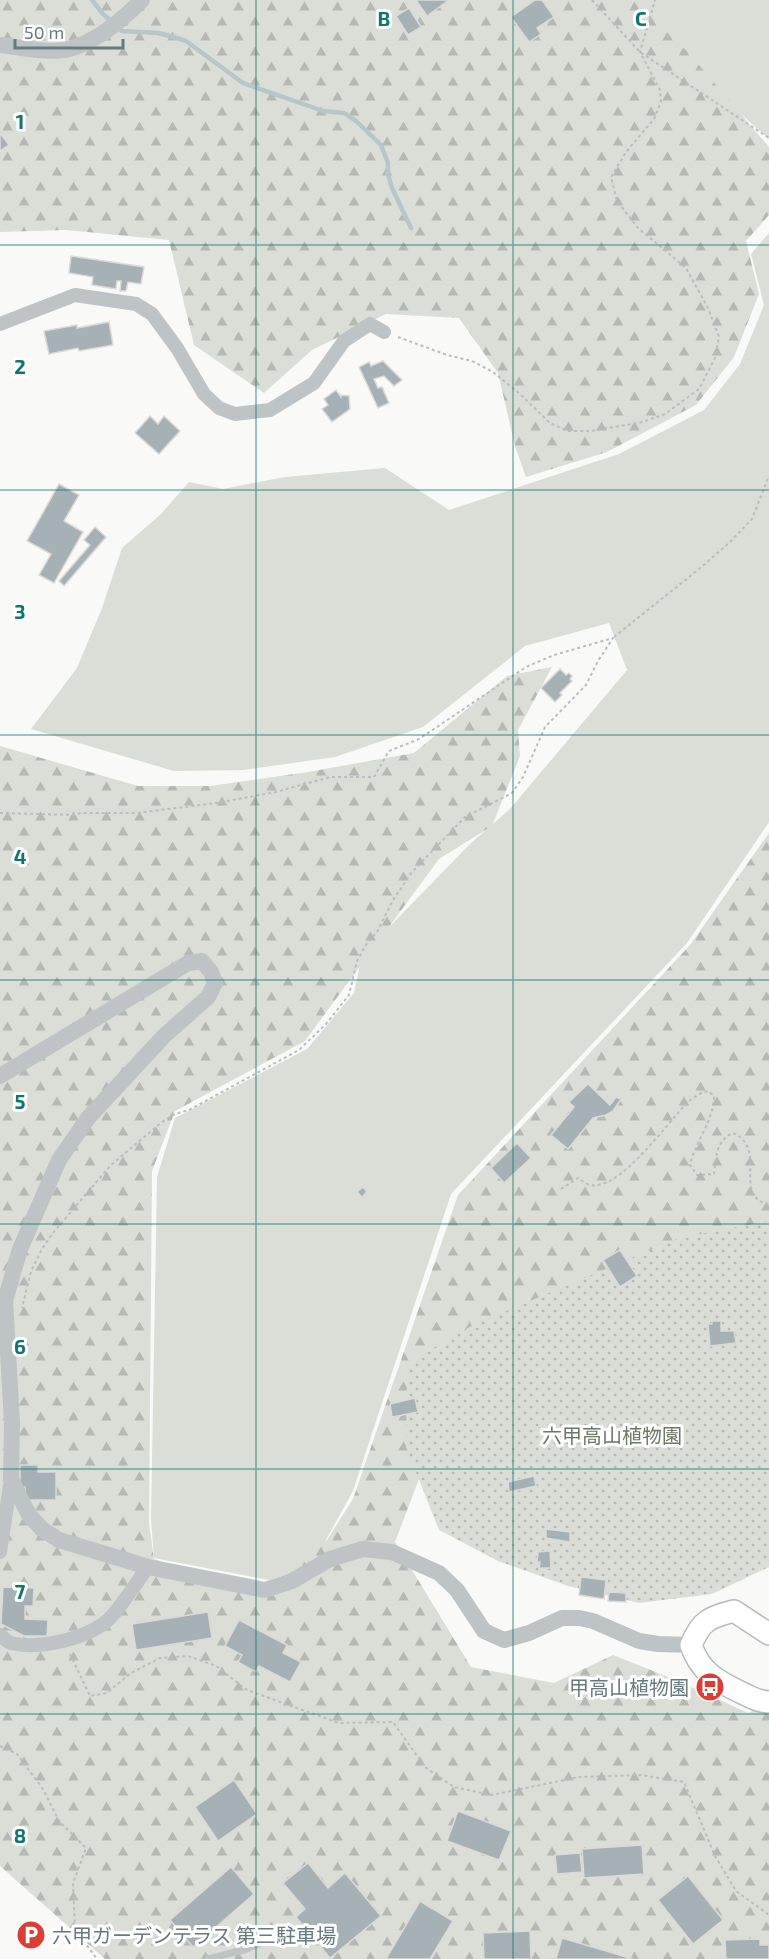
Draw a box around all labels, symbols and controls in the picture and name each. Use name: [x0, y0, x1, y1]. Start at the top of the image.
text: B: [378, 6, 390, 30]
text: C: [635, 6, 647, 30]
scale bar: [15, 12, 123, 50]
text: 50 m: [24, 21, 64, 43]
text: 1: [16, 109, 24, 133]
text: 2: [14, 354, 26, 378]
text: 3: [14, 599, 26, 623]
text: 4: [14, 844, 27, 868]
text: 5: [14, 1089, 26, 1113]
text: 6: [14, 1334, 26, 1358]
park label: 六甲高山植物園: [542, 1423, 682, 1447]
text: 7: [15, 1579, 26, 1603]
bus stop icon: 甲高山植物園: [694, 1671, 726, 1703]
place label: 甲高山植物園: [569, 1675, 689, 1699]
text: 8: [14, 1823, 26, 1847]
parking icon: 六甲ガーデンテラス 第三駐車場: [15, 1919, 47, 1951]
place label: 六甲ガーデンテラス 第三駐車場: [52, 1923, 336, 1947]

